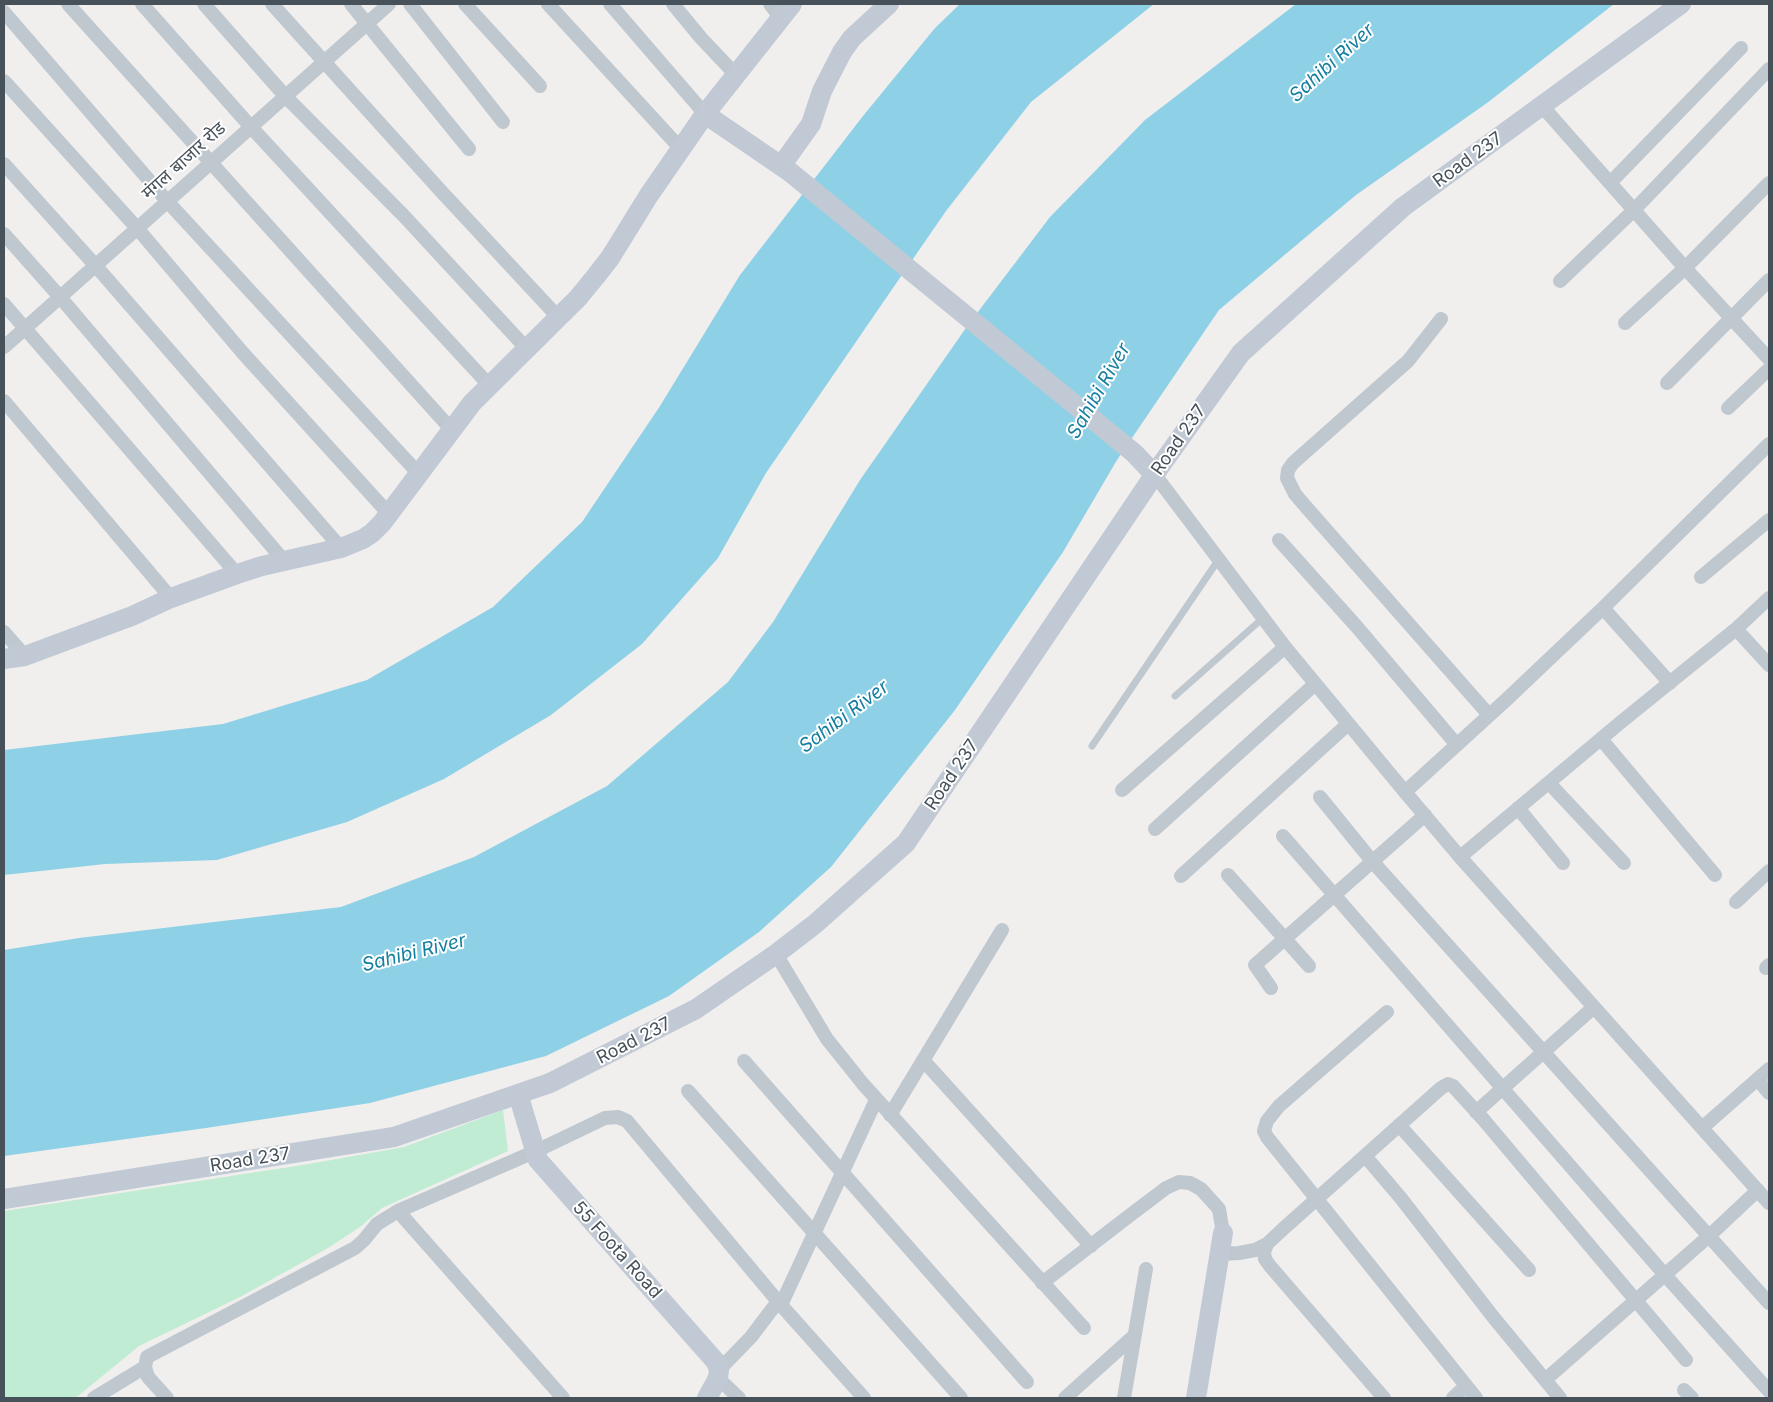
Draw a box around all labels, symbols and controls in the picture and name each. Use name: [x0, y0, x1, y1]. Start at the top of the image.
water label: Sahibi River: [1285, 19, 1379, 107]
street label: मंगल बाजार रोड: [138, 118, 230, 204]
street label: Road 237: [1429, 128, 1507, 192]
water label: Sahibi River: [1062, 339, 1136, 443]
street label: Road 237: [1147, 401, 1211, 479]
water label: Sahibi River: [795, 676, 893, 758]
street label: Road 237: [920, 735, 984, 815]
water label: Sahibi River: [360, 929, 468, 977]
street label: Road 237: [593, 1013, 675, 1069]
street label: Road 237: [208, 1143, 292, 1177]
street label: 55 Foota Road: [568, 1197, 666, 1303]

